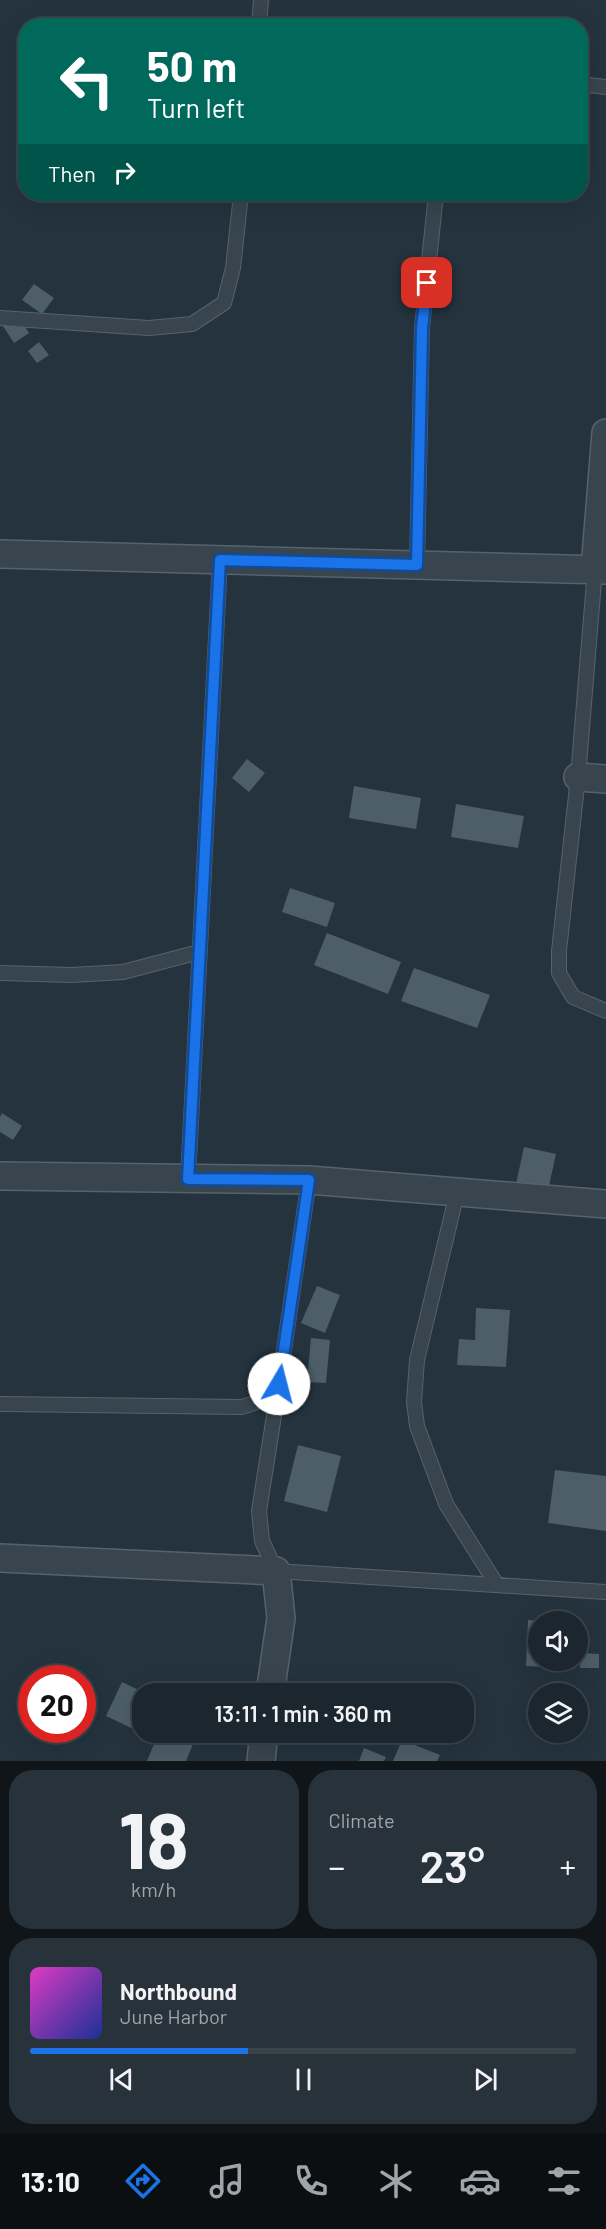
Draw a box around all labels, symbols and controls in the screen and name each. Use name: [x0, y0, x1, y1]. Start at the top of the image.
text: 50 m: [147, 40, 237, 90]
icon: left: [48, 42, 126, 120]
text: Turn left: [147, 91, 245, 123]
icon: right: [108, 156, 141, 189]
text: Then: [48, 160, 96, 186]
pin: [401, 257, 452, 308]
icon: arrive: [410, 266, 443, 299]
position arrow: [247, 1352, 311, 1416]
map controls: [528, 1611, 588, 1743]
button: sound: [528, 1611, 588, 1671]
speed limit sign: 20: [18, 1665, 96, 1743]
button: layers: [528, 1683, 588, 1743]
text: 13:11 · 1 min · 360 m: [215, 1700, 391, 1726]
text: 18: [119, 1791, 189, 1885]
text: Climate: [329, 1808, 395, 1832]
text: 23°: [420, 1838, 485, 1892]
text: −: [329, 1846, 345, 1886]
text: +: [560, 1846, 576, 1886]
text: km/h: [131, 1877, 176, 1901]
text: Northbound: [120, 1978, 237, 2004]
text: June Harbor: [120, 2004, 227, 2028]
icon: previous: [105, 2063, 138, 2096]
icon: pause: [287, 2063, 320, 2096]
icon: next: [469, 2063, 502, 2096]
icon: directions: [122, 2160, 164, 2202]
icon: music: [206, 2160, 248, 2202]
icon: phone: [290, 2160, 332, 2202]
icon: climate: [375, 2160, 417, 2202]
icon: car: [459, 2160, 501, 2202]
icon: filters: [543, 2160, 585, 2202]
text: 13:10: [21, 2165, 80, 2197]

